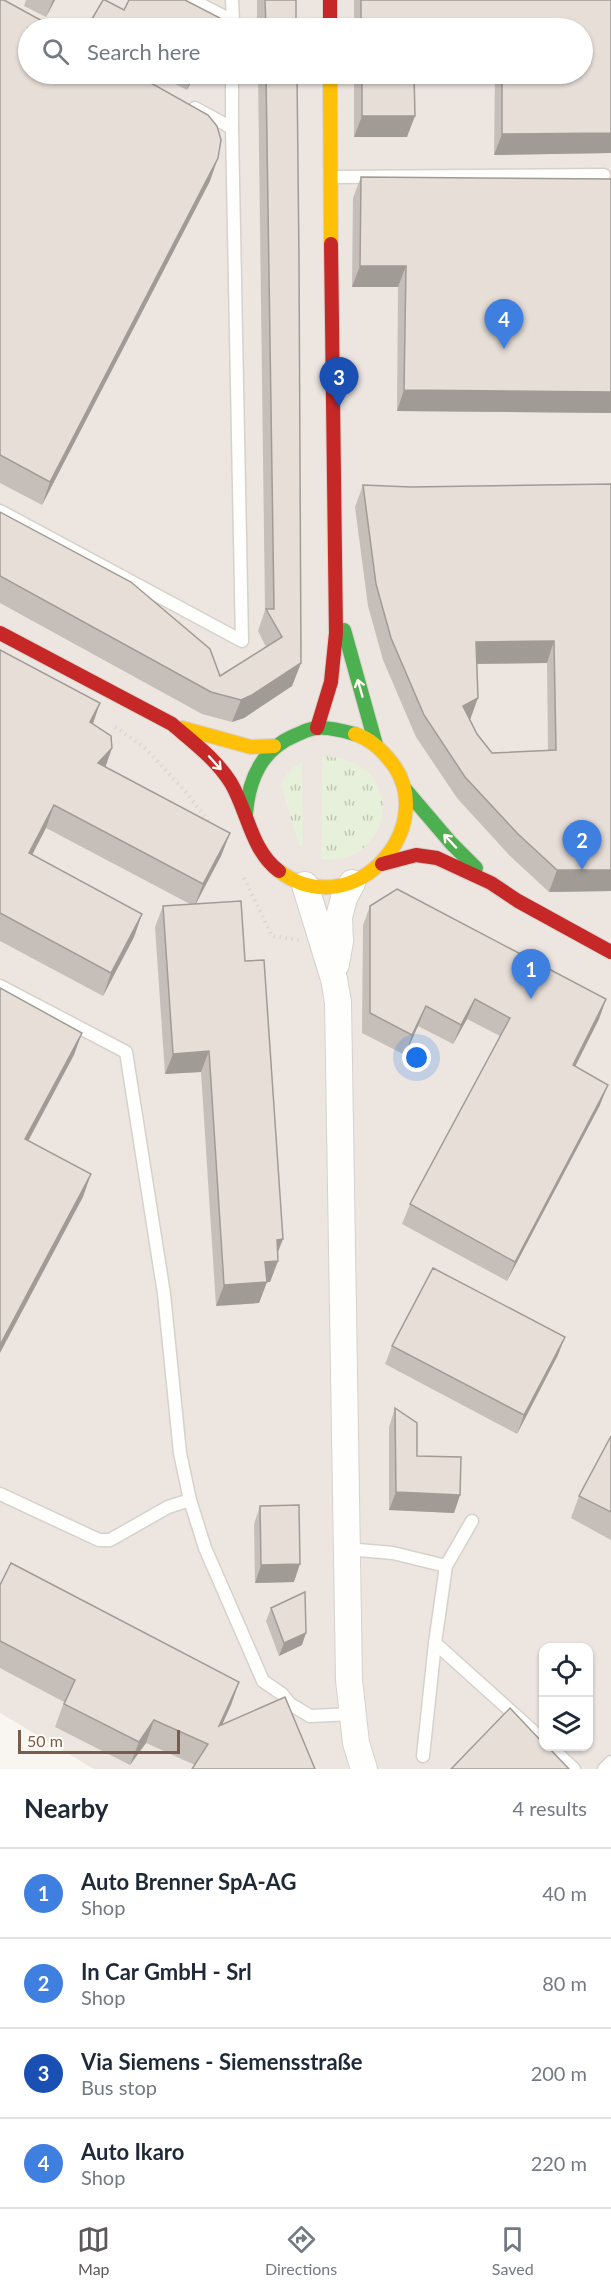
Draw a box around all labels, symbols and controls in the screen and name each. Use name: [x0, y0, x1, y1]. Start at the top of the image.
search box: [18, 18, 593, 84]
icon: search: [39, 35, 72, 68]
text: Search here: [87, 38, 200, 65]
pin: 4: [484, 300, 524, 349]
pin: 3: [320, 358, 358, 407]
one-way arrow: [354, 679, 365, 698]
one-way arrow: [208, 756, 222, 771]
pin: 2: [562, 820, 602, 870]
one-way arrow: [443, 834, 457, 849]
pin: 1: [512, 950, 550, 999]
your location: [402, 1043, 431, 1072]
map controls: [539, 1643, 593, 1751]
button: locate: [539, 1643, 593, 1697]
button: layers: [539, 1697, 593, 1751]
scale bar: [18, 1727, 180, 1754]
text: 50 m: [27, 1731, 63, 1750]
text: Nearby: [24, 1792, 109, 1824]
text: 4 results: [512, 1796, 587, 1820]
text: Auto Brenner SpA-AG: [81, 1868, 296, 1895]
text: 1: [38, 1881, 49, 1905]
text: 40 m: [542, 1881, 587, 1905]
text: Shop: [81, 1895, 125, 1919]
text: In Car GmbH - Srl: [81, 1958, 252, 1985]
text: 2: [38, 1971, 49, 1995]
text: 80 m: [542, 1971, 587, 1995]
text: Shop: [81, 1985, 125, 2009]
text: Via Siemens - Siemensstraße: [81, 2048, 363, 2075]
text: 3: [38, 2061, 49, 2085]
text: 200 m: [531, 2061, 587, 2085]
text: Bus stop: [81, 2075, 157, 2099]
text: Auto Ikaro: [81, 2138, 184, 2165]
text: 4: [38, 2151, 49, 2175]
text: 220 m: [531, 2151, 587, 2175]
text: Shop: [81, 2165, 125, 2189]
tab: Map: [77, 2223, 110, 2278]
tab: Directions: [265, 2223, 337, 2278]
tab: Saved: [492, 2223, 534, 2278]

